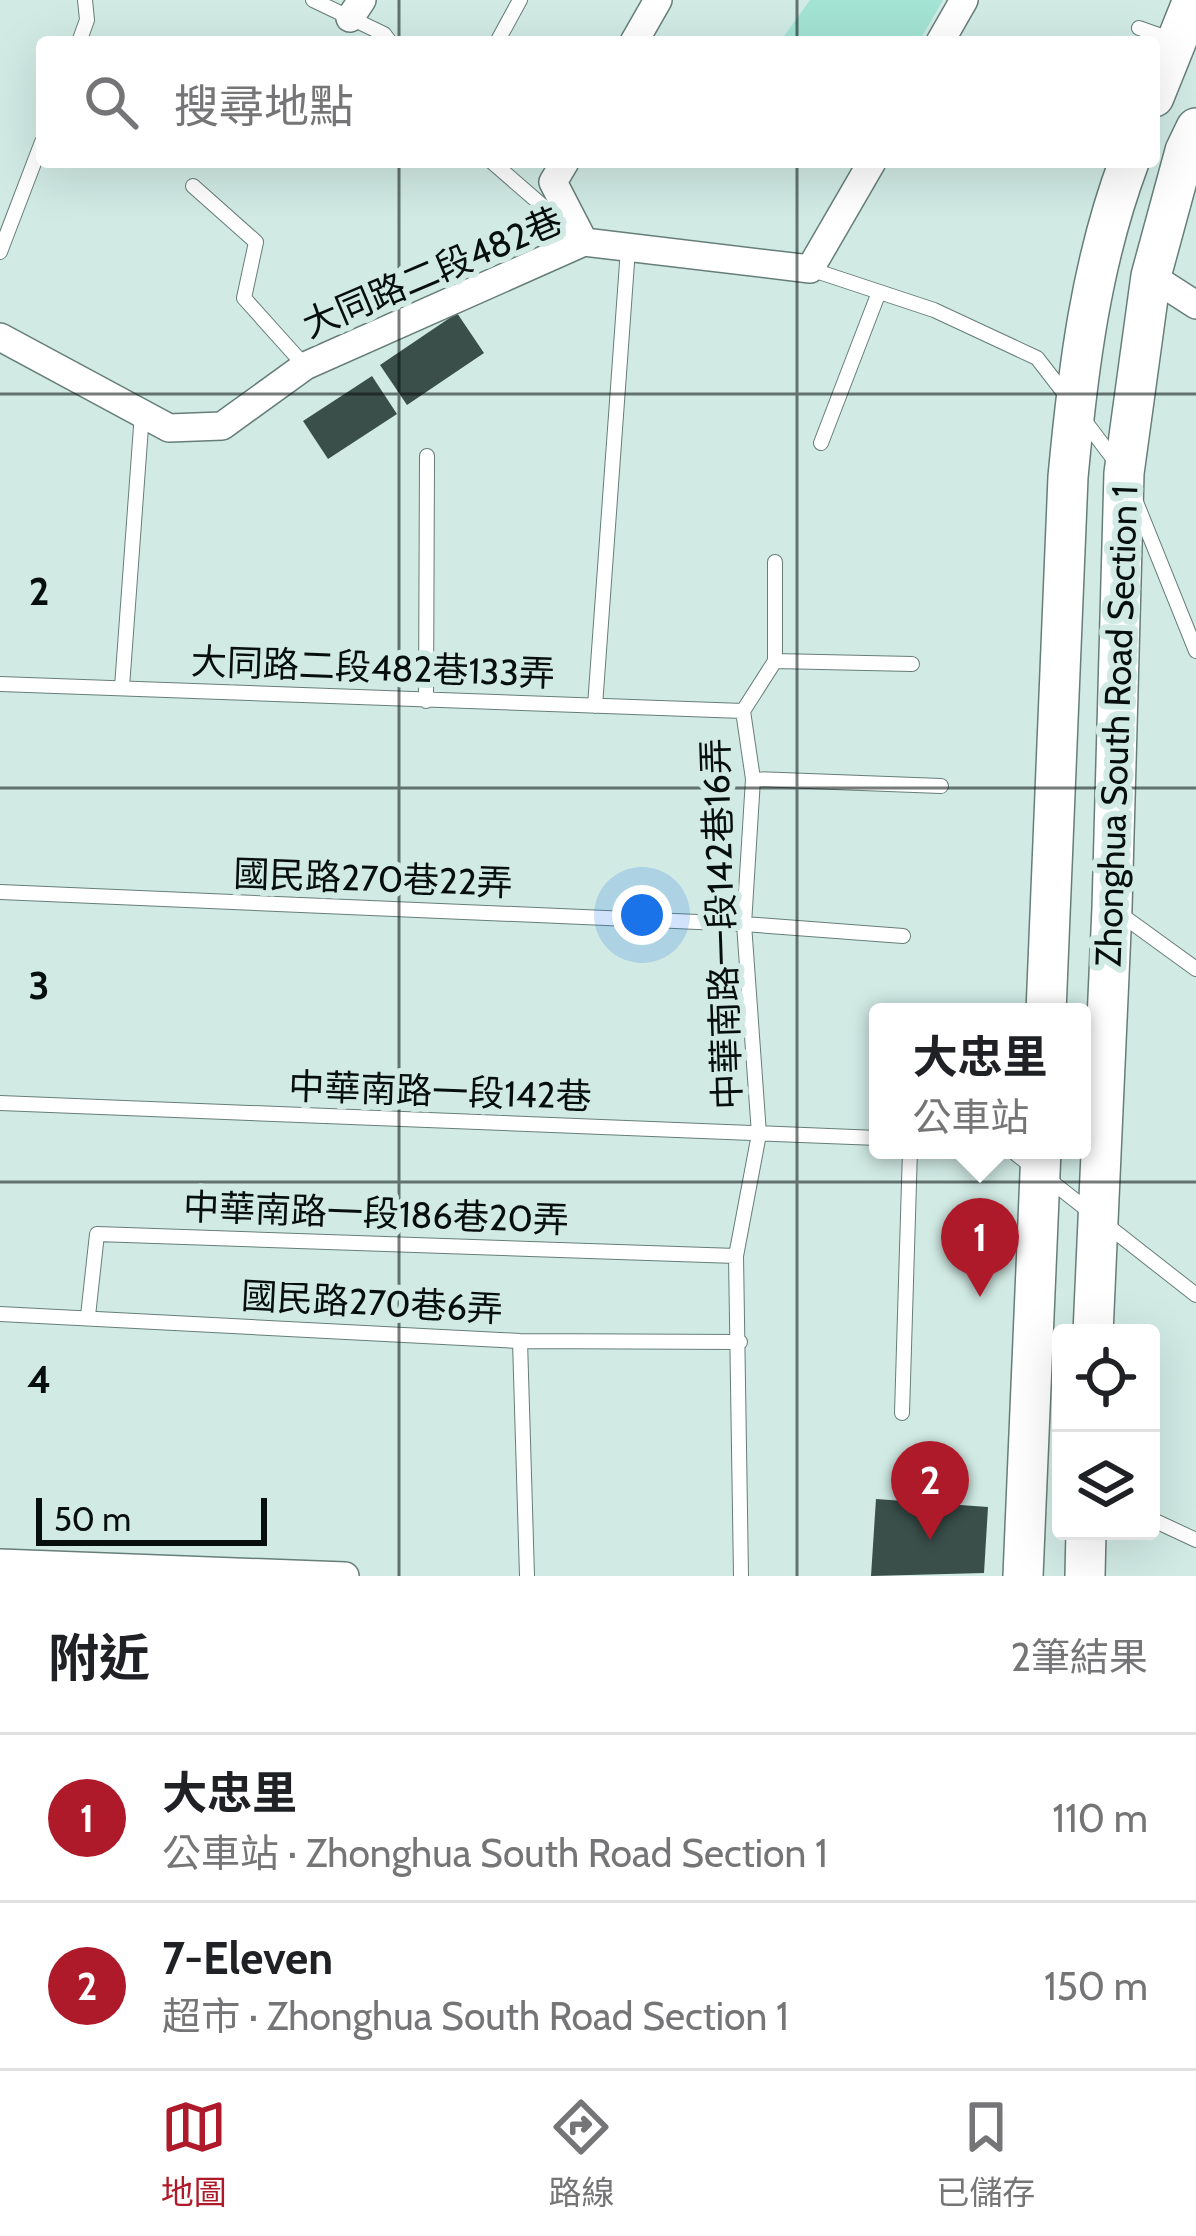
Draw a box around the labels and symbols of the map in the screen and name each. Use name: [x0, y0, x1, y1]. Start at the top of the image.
street label: 大同路二段482巷: [296, 198, 568, 346]
street label: Zhonghua South Road Section 1: [1086, 484, 1146, 968]
text: 2: [29, 567, 49, 615]
street label: 大同路二段482巷133弄: [190, 639, 556, 695]
street label: 中華南路一段142巷16弄: [693, 738, 749, 1110]
street label: 國民路270巷22弄: [233, 851, 513, 905]
your location: [612, 885, 672, 945]
text: 3: [28, 961, 50, 1009]
street label: 中華南路一段142巷: [288, 1064, 592, 1118]
street label: 中華南路一段186巷20弄: [182, 1184, 570, 1242]
pin: 1: [941, 1198, 1019, 1297]
street label: 國民路270巷6弄: [240, 1273, 504, 1331]
text: 4: [27, 1355, 51, 1403]
pin: 2: [891, 1441, 969, 1540]
scale bar: [36, 1492, 267, 1545]

